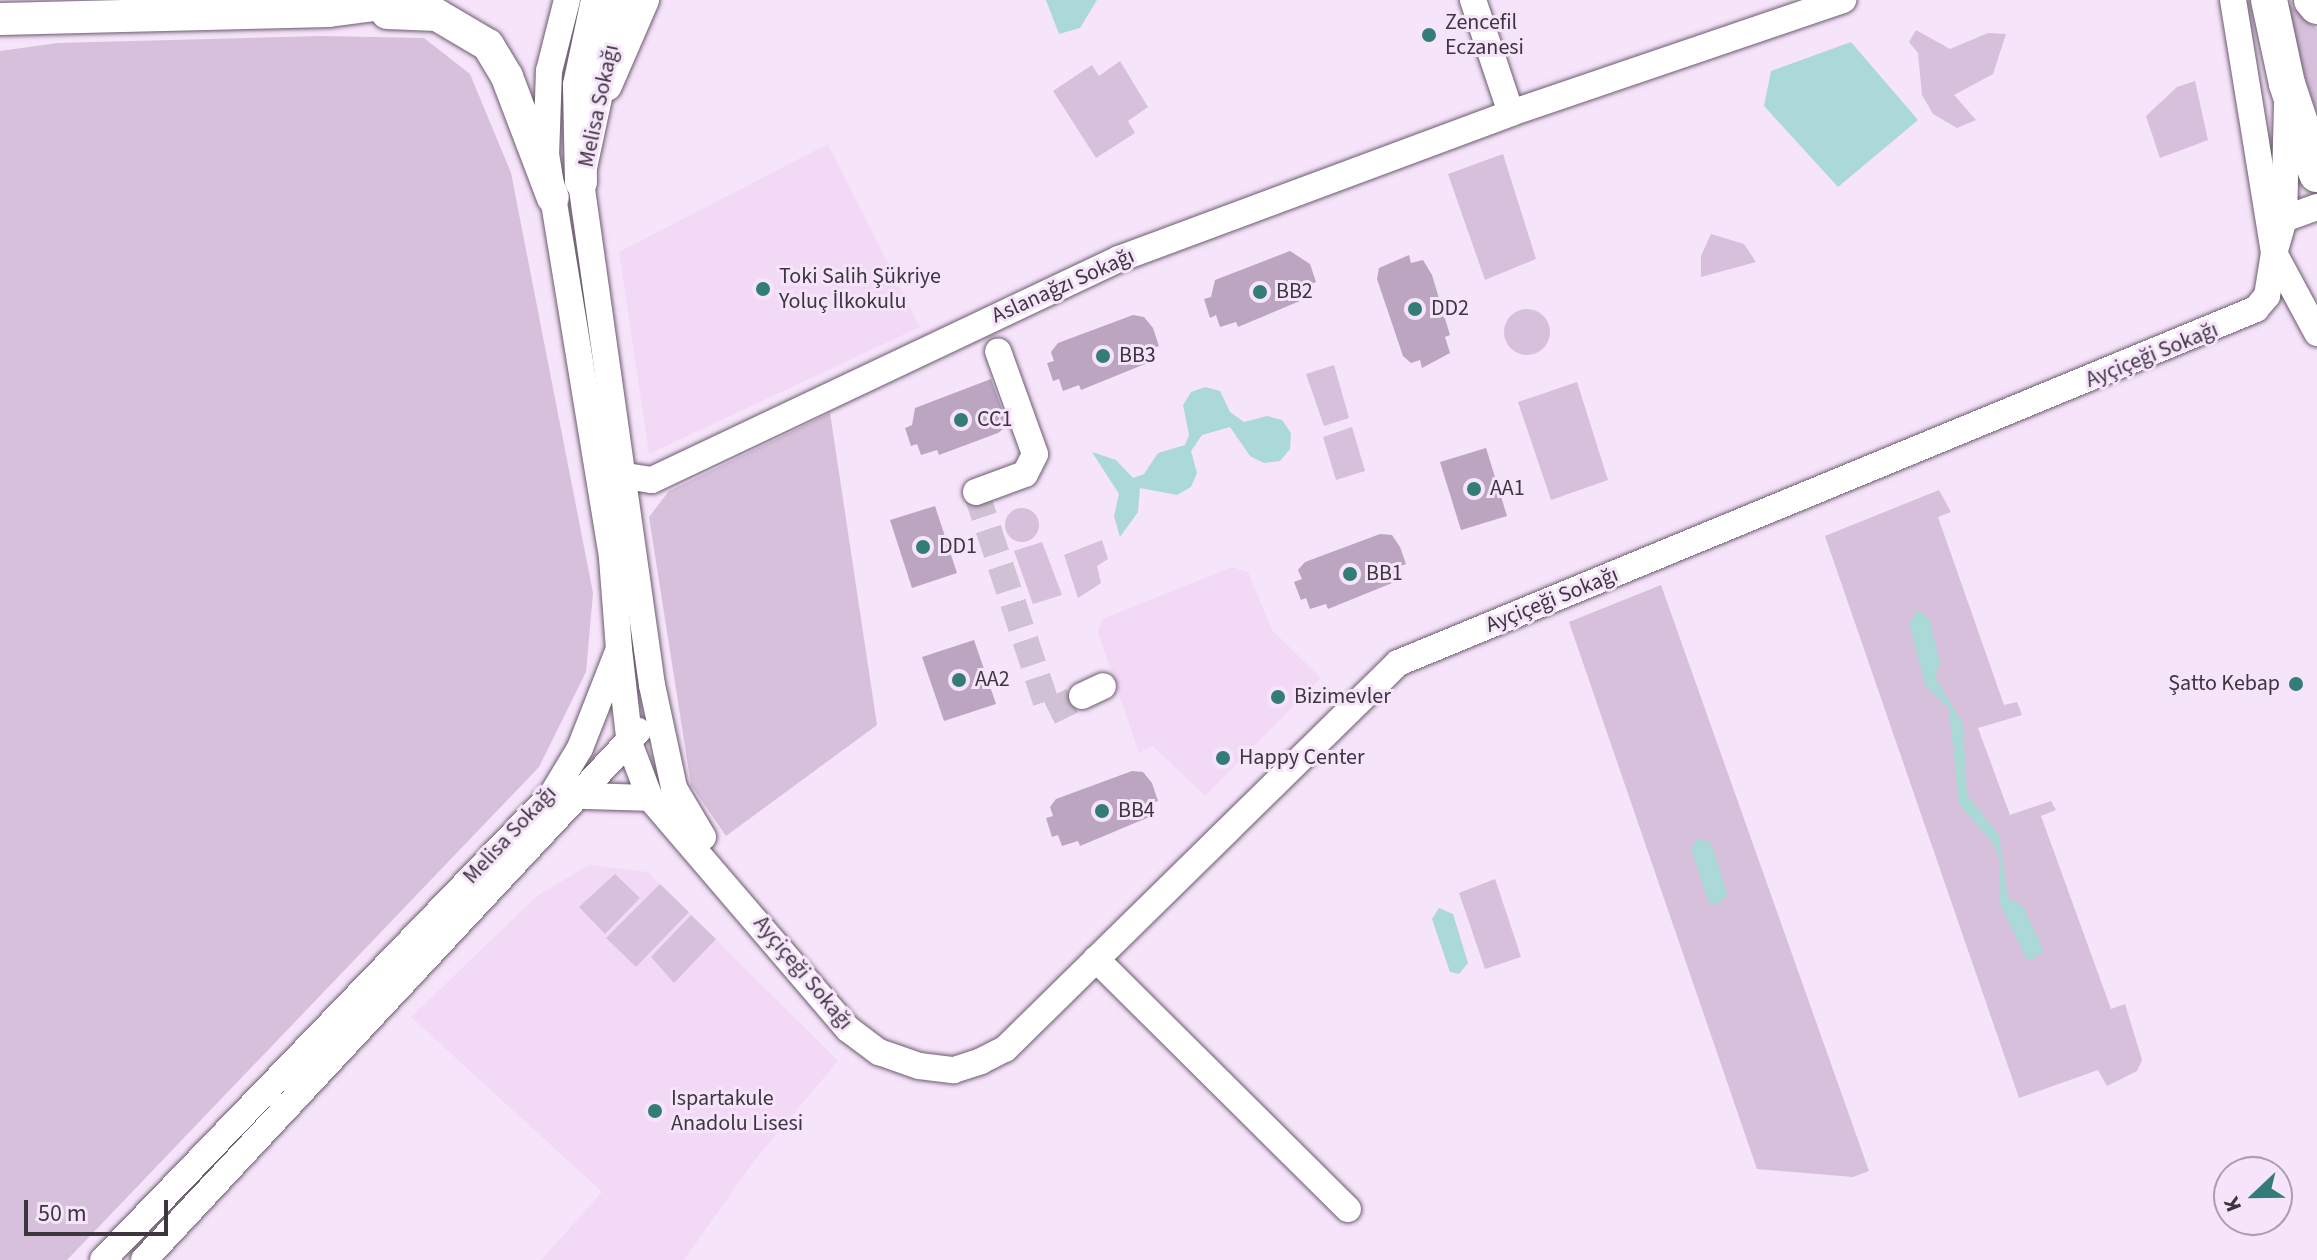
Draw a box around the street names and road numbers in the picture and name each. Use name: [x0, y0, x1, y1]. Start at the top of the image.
street label: Melisa Sokağı: [573, 42, 625, 170]
street label: Aslanağzı Sokağı: [988, 243, 1138, 329]
street label: Ayçiçeği Sokağı: [2082, 316, 2222, 394]
street label: Ayçiçeği Sokağı: [1482, 561, 1622, 639]
street label: Melisa Sokağı: [458, 780, 562, 890]
street label: Ayçiçeği Sokağı: [748, 911, 858, 1035]

